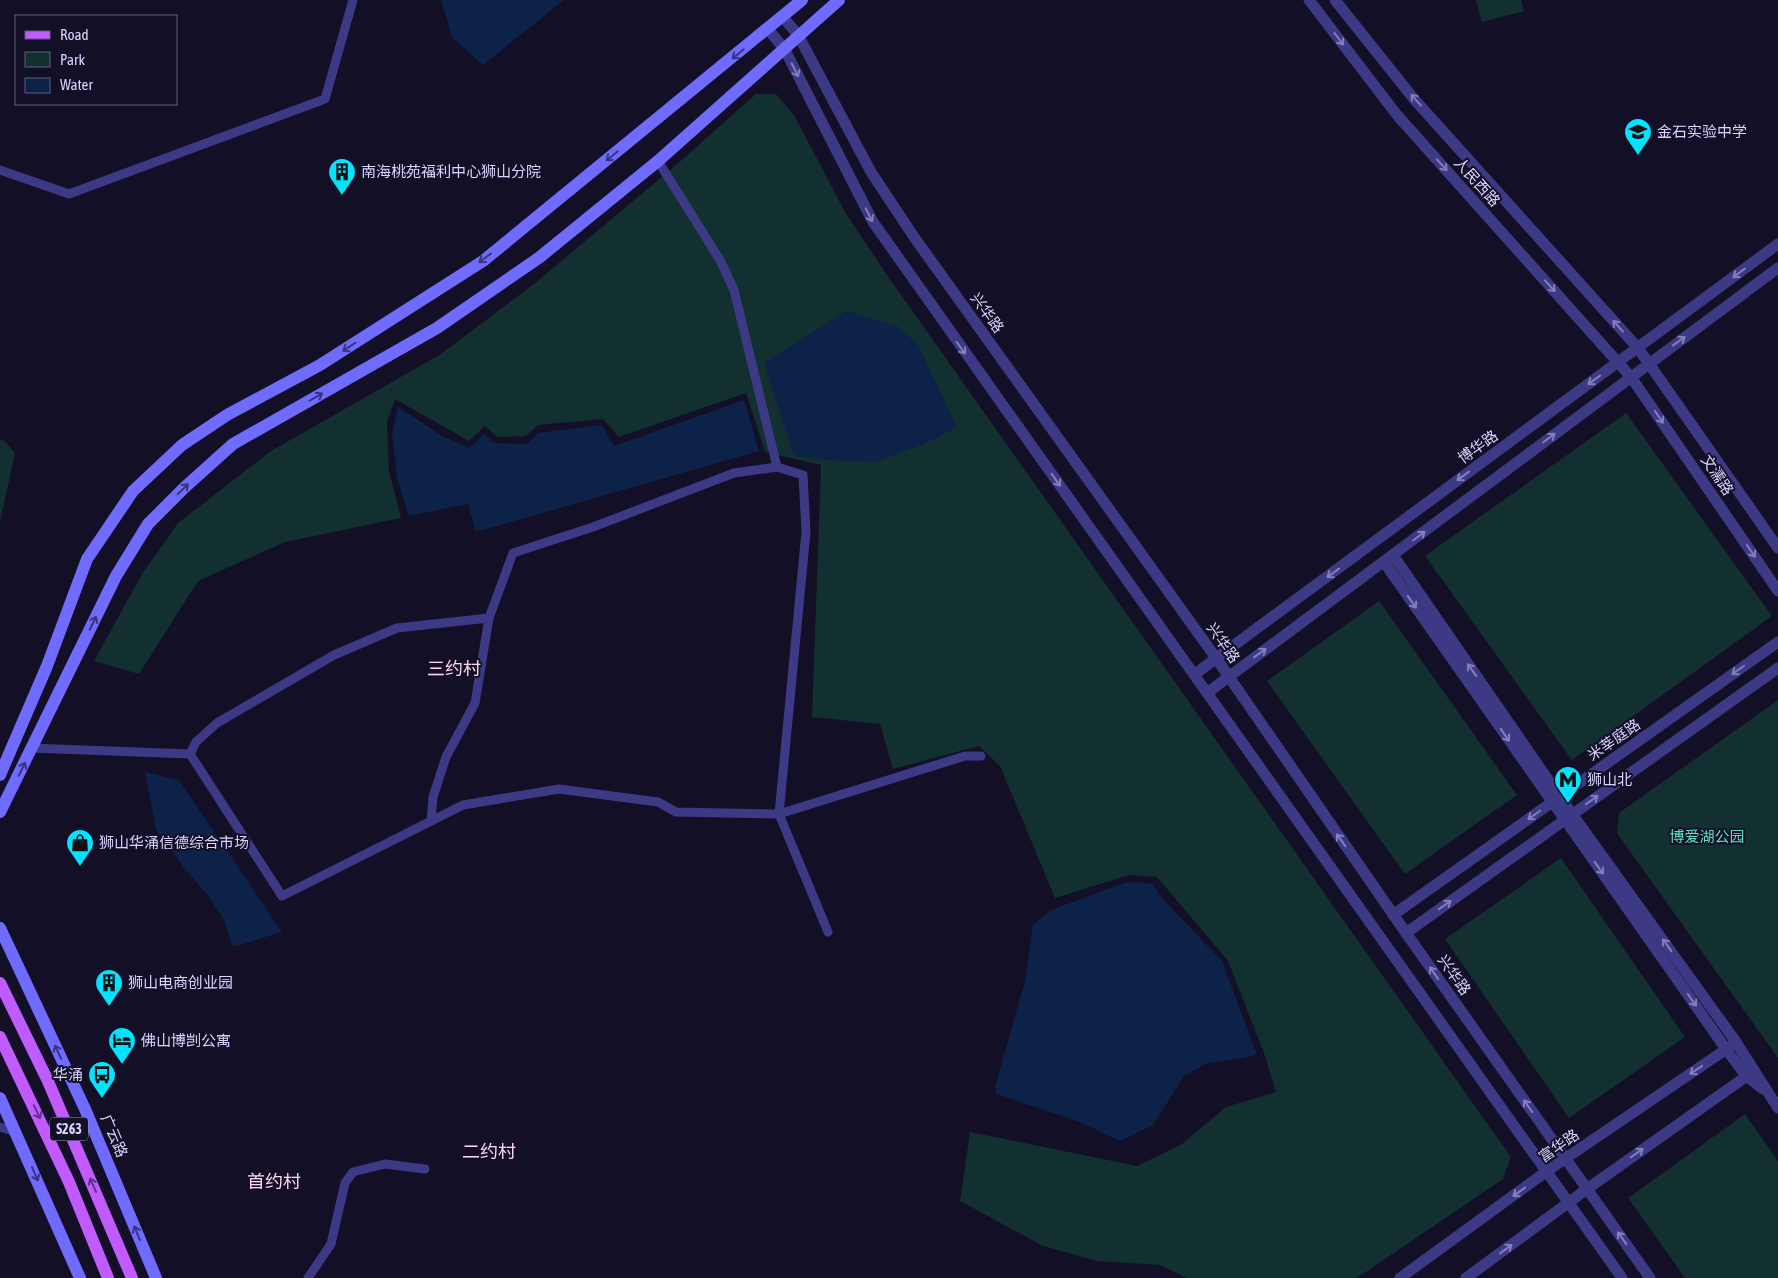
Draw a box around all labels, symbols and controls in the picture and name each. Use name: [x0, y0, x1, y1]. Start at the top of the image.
legend: [15, 15, 178, 105]
text: Road: [60, 26, 89, 43]
one-way arrow: [1334, 32, 1344, 46]
one-way arrow: [732, 48, 745, 59]
text: Park: [60, 51, 85, 68]
one-way arrow: [791, 62, 800, 77]
text: Water: [60, 76, 93, 93]
one-way arrow: [1410, 94, 1422, 107]
school or university icon: 金石实验中学: [1623, 117, 1653, 156]
place label: 金石实验中学: [1657, 123, 1747, 140]
one-way arrow: [605, 151, 618, 162]
street label: 人民西路: [1451, 154, 1504, 210]
building icon: 南海桃苑福利中心狮山分院: [327, 157, 357, 196]
one-way arrow: [1436, 158, 1447, 171]
place label: 南海桃苑福利中心狮山分院: [361, 163, 541, 180]
one-way arrow: [864, 207, 874, 222]
one-way arrow: [478, 253, 492, 263]
one-way arrow: [1732, 268, 1746, 278]
one-way arrow: [1544, 279, 1556, 292]
street label: 兴华路: [967, 290, 1008, 336]
one-way arrow: [1612, 319, 1624, 332]
one-way arrow: [1672, 336, 1686, 346]
one-way arrow: [342, 341, 356, 352]
one-way arrow: [956, 341, 966, 355]
one-way arrow: [1587, 375, 1601, 385]
one-way arrow: [308, 391, 322, 401]
one-way arrow: [1654, 410, 1664, 424]
street label: 博华路: [1455, 426, 1501, 467]
one-way arrow: [1542, 433, 1555, 444]
street label: 文濡路: [1698, 451, 1737, 498]
one-way arrow: [1457, 471, 1470, 482]
one-way arrow: [1051, 473, 1061, 487]
one-way arrow: [177, 483, 189, 495]
one-way arrow: [1412, 531, 1426, 541]
one-way arrow: [1746, 544, 1756, 558]
one-way arrow: [1326, 568, 1340, 578]
one-way arrow: [1407, 594, 1417, 608]
one-way arrow: [89, 616, 98, 631]
street label: 兴华路: [1204, 619, 1243, 666]
one-way arrow: [1253, 648, 1267, 658]
district label: 三约村: [427, 658, 481, 679]
one-way arrow: [1467, 663, 1477, 677]
one-way arrow: [1731, 665, 1745, 675]
street label: 米莘庭路: [1584, 715, 1643, 764]
one-way arrow: [1500, 727, 1510, 741]
one-way arrow: [17, 761, 27, 776]
metro station icon: 狮山北: [1553, 765, 1583, 804]
place label: 狮山北: [1587, 771, 1632, 788]
one-way arrow: [1585, 795, 1598, 806]
one-way arrow: [1527, 810, 1541, 820]
shop icon: 狮山华涌信德综合市场: [65, 828, 95, 867]
park label: 博爱湖公园: [1669, 828, 1745, 845]
one-way arrow: [1336, 833, 1346, 847]
place label: 狮山华涌信德综合市场: [99, 834, 249, 851]
one-way arrow: [1594, 860, 1604, 874]
one-way arrow: [1438, 900, 1452, 910]
one-way arrow: [1662, 938, 1672, 952]
street label: 兴华路: [1435, 951, 1474, 998]
one-way arrow: [1429, 966, 1439, 980]
building icon: 狮山电商创业园: [94, 968, 124, 1007]
place label: 狮山电商创业园: [128, 974, 233, 991]
one-way arrow: [1687, 993, 1697, 1007]
hotel icon: 佛山博剀公寓: [107, 1026, 137, 1065]
place label: 佛山博剀公寓: [141, 1032, 231, 1049]
one-way arrow: [53, 1045, 62, 1060]
bus stop icon: 华涌: [87, 1060, 117, 1099]
one-way arrow: [1690, 1065, 1704, 1075]
place label: 华涌: [53, 1066, 83, 1083]
one-way arrow: [1523, 1099, 1533, 1113]
one-way arrow: [32, 1104, 42, 1119]
street label: 广云路: [98, 1112, 131, 1160]
road number: S263: [50, 1118, 88, 1140]
street label: 富华路: [1535, 1126, 1582, 1165]
district label: 二约村: [462, 1141, 516, 1162]
one-way arrow: [1630, 1148, 1644, 1158]
one-way arrow: [31, 1166, 41, 1181]
district label: 首约村: [247, 1171, 301, 1192]
one-way arrow: [88, 1178, 98, 1193]
one-way arrow: [1513, 1186, 1527, 1197]
one-way arrow: [132, 1226, 142, 1241]
one-way arrow: [1617, 1231, 1627, 1245]
one-way arrow: [1499, 1244, 1513, 1254]

